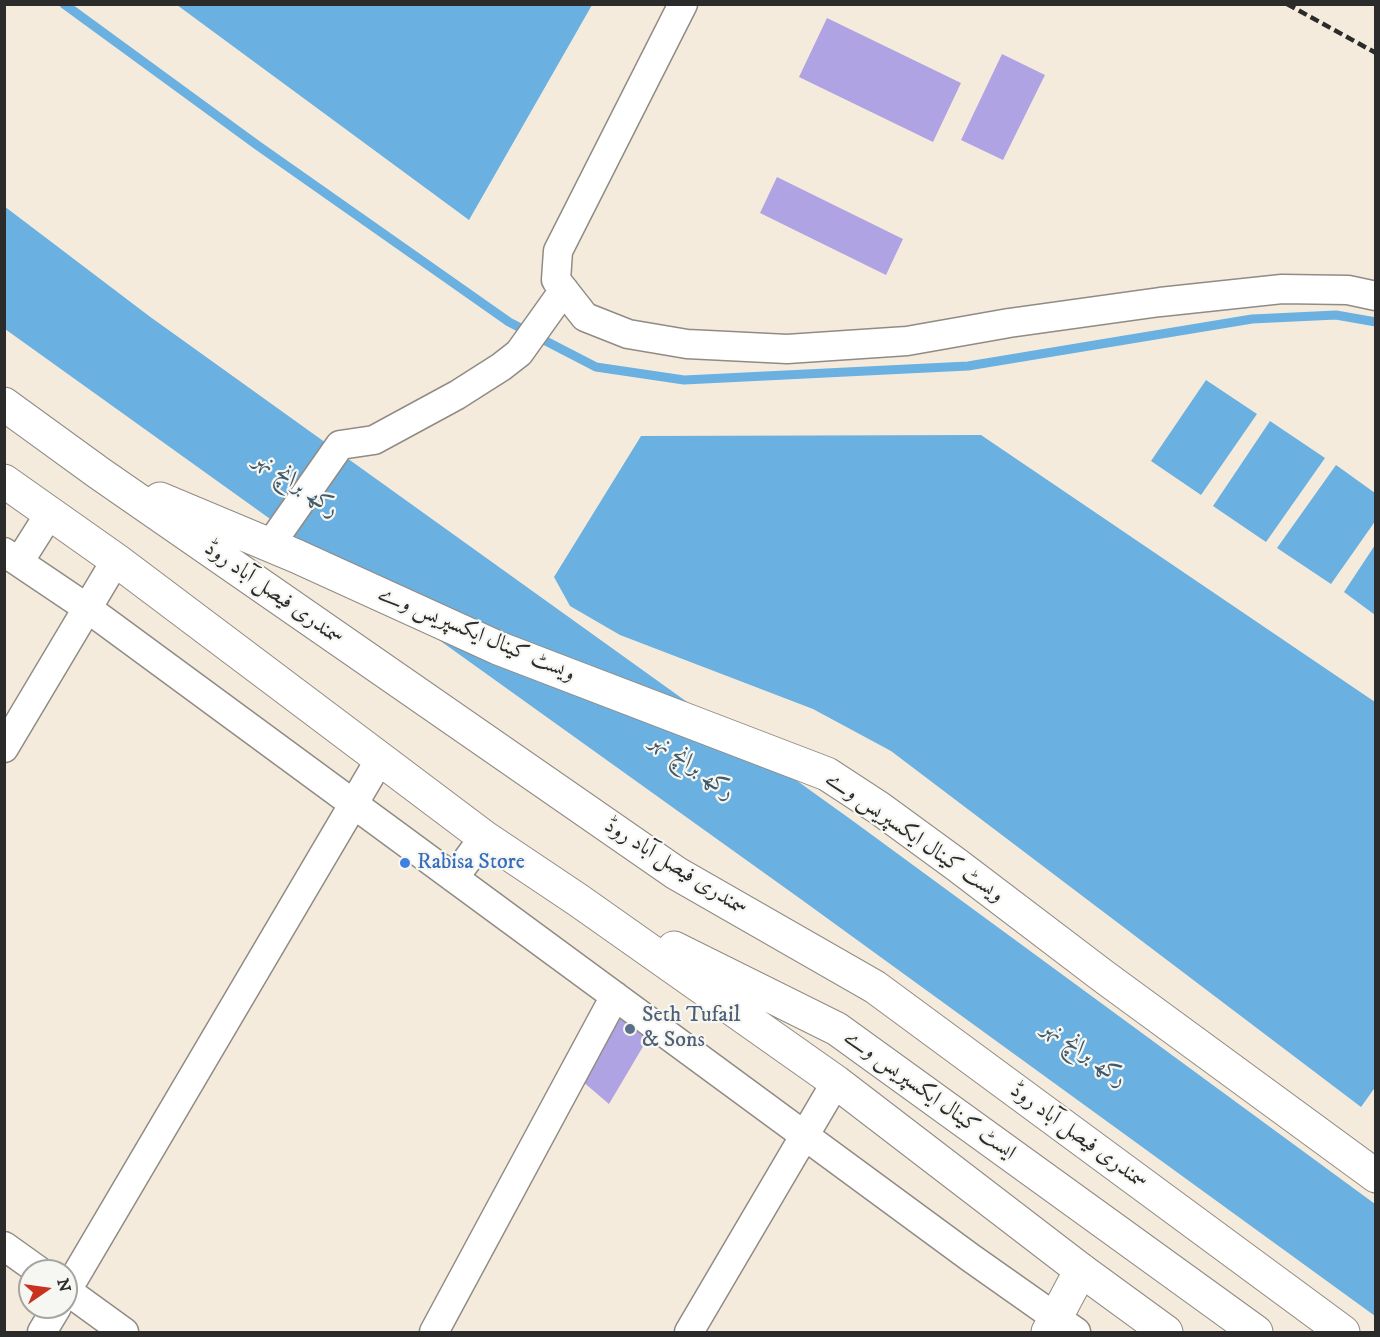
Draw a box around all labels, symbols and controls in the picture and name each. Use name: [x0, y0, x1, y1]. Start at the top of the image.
water label: رکھ برانچ نہر: [248, 445, 344, 525]
street label: سمندری فیصل آباد روڈ: [198, 536, 348, 652]
street label: ویسٹ کینال ایکسپریس وے: [373, 581, 579, 689]
water label: رکھ برانچ نہر: [644, 727, 740, 807]
street label: ویسٹ کینال ایکسپریس وے: [820, 766, 1008, 910]
street label: سمندری فیصل آباد روڈ: [598, 813, 752, 923]
place label: Rabisa Store: [417, 850, 525, 876]
marker: Rabisa Store: [398, 856, 412, 870]
place label: Seth Tufail & Sons: [642, 1003, 740, 1054]
water label: رکھ برانچ نہر: [1036, 1014, 1132, 1094]
marker: Seth Tufail & Sons: [623, 1022, 637, 1036]
street label: ایسٹ کینال ایکسپریس وے: [838, 1025, 1020, 1167]
street label: سمندری فیصل آباد روڈ: [1004, 1078, 1152, 1196]
north arrow: [18, 1259, 78, 1319]
text: N: [52, 1277, 75, 1294]

